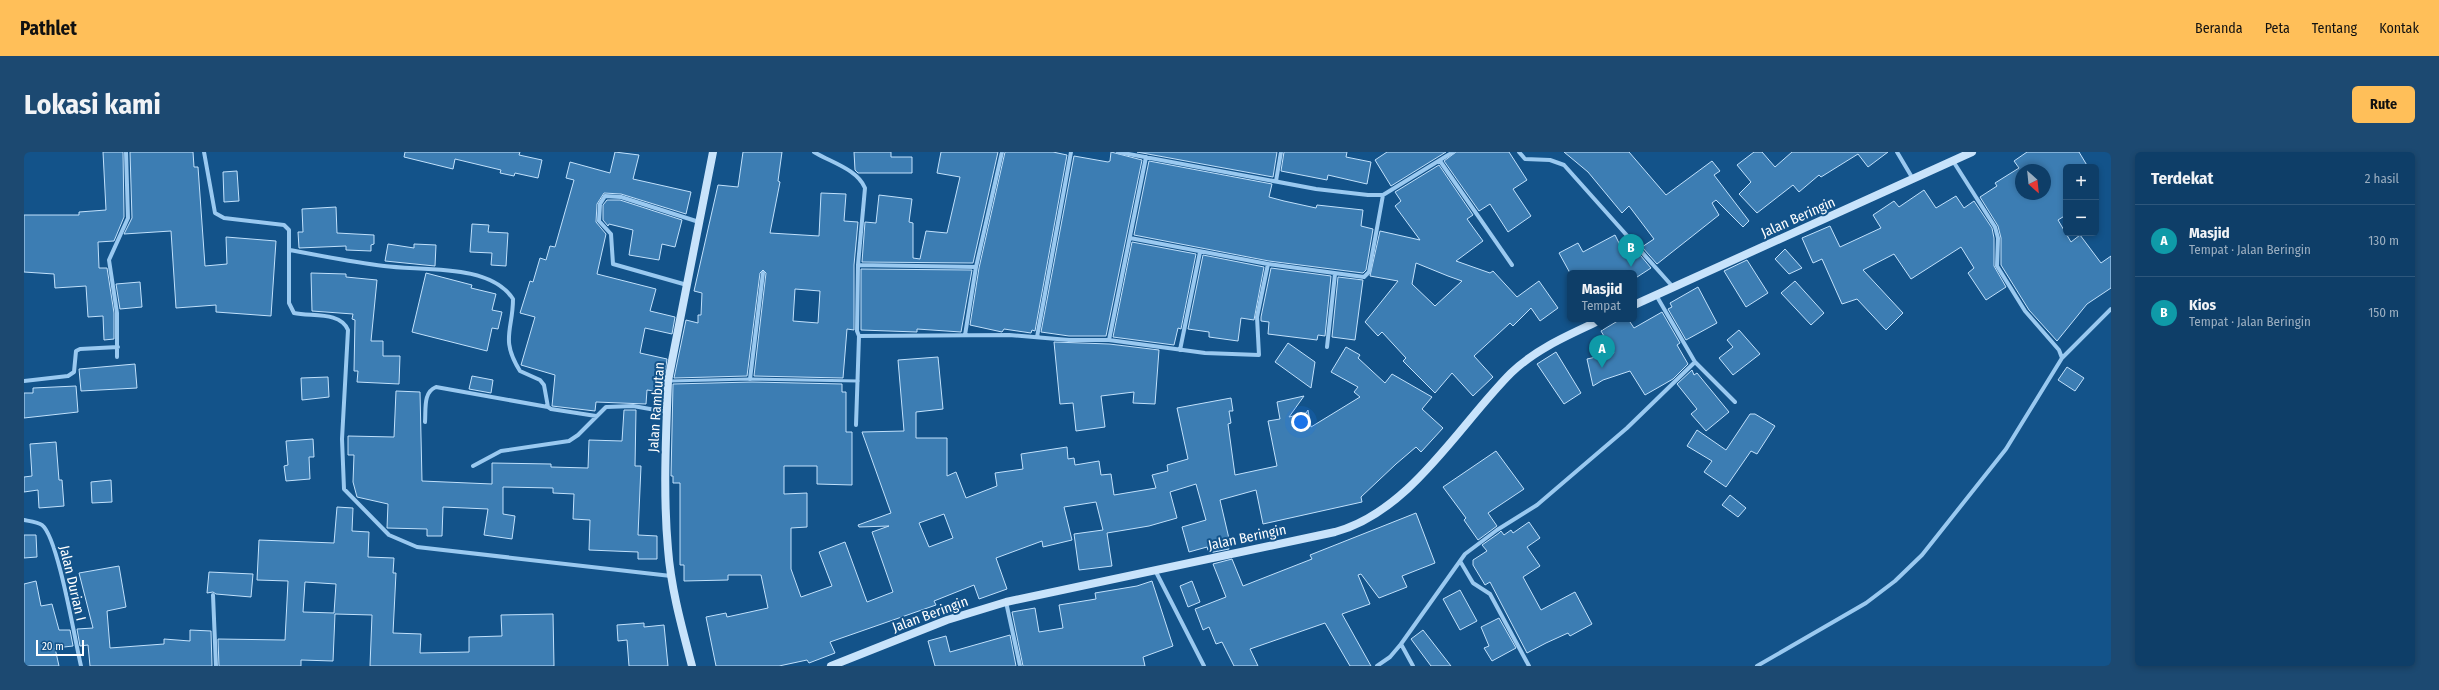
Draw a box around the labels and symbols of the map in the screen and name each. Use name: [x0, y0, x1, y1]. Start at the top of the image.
north arrow: [2015, 164, 2051, 200]
street label: Jalan Beringin: [1758, 194, 1838, 241]
pin: B: [1618, 234, 1644, 267]
pin: A: [1589, 335, 1615, 368]
street label: Jalan Rambutan: [645, 361, 668, 453]
your location: [1291, 412, 1311, 432]
street label: Jalan Beringin: [1206, 521, 1288, 554]
street label: Jalan Durian I: [56, 544, 89, 622]
street label: Jalan Beringin: [890, 593, 970, 636]
scale bar: [36, 638, 84, 657]

